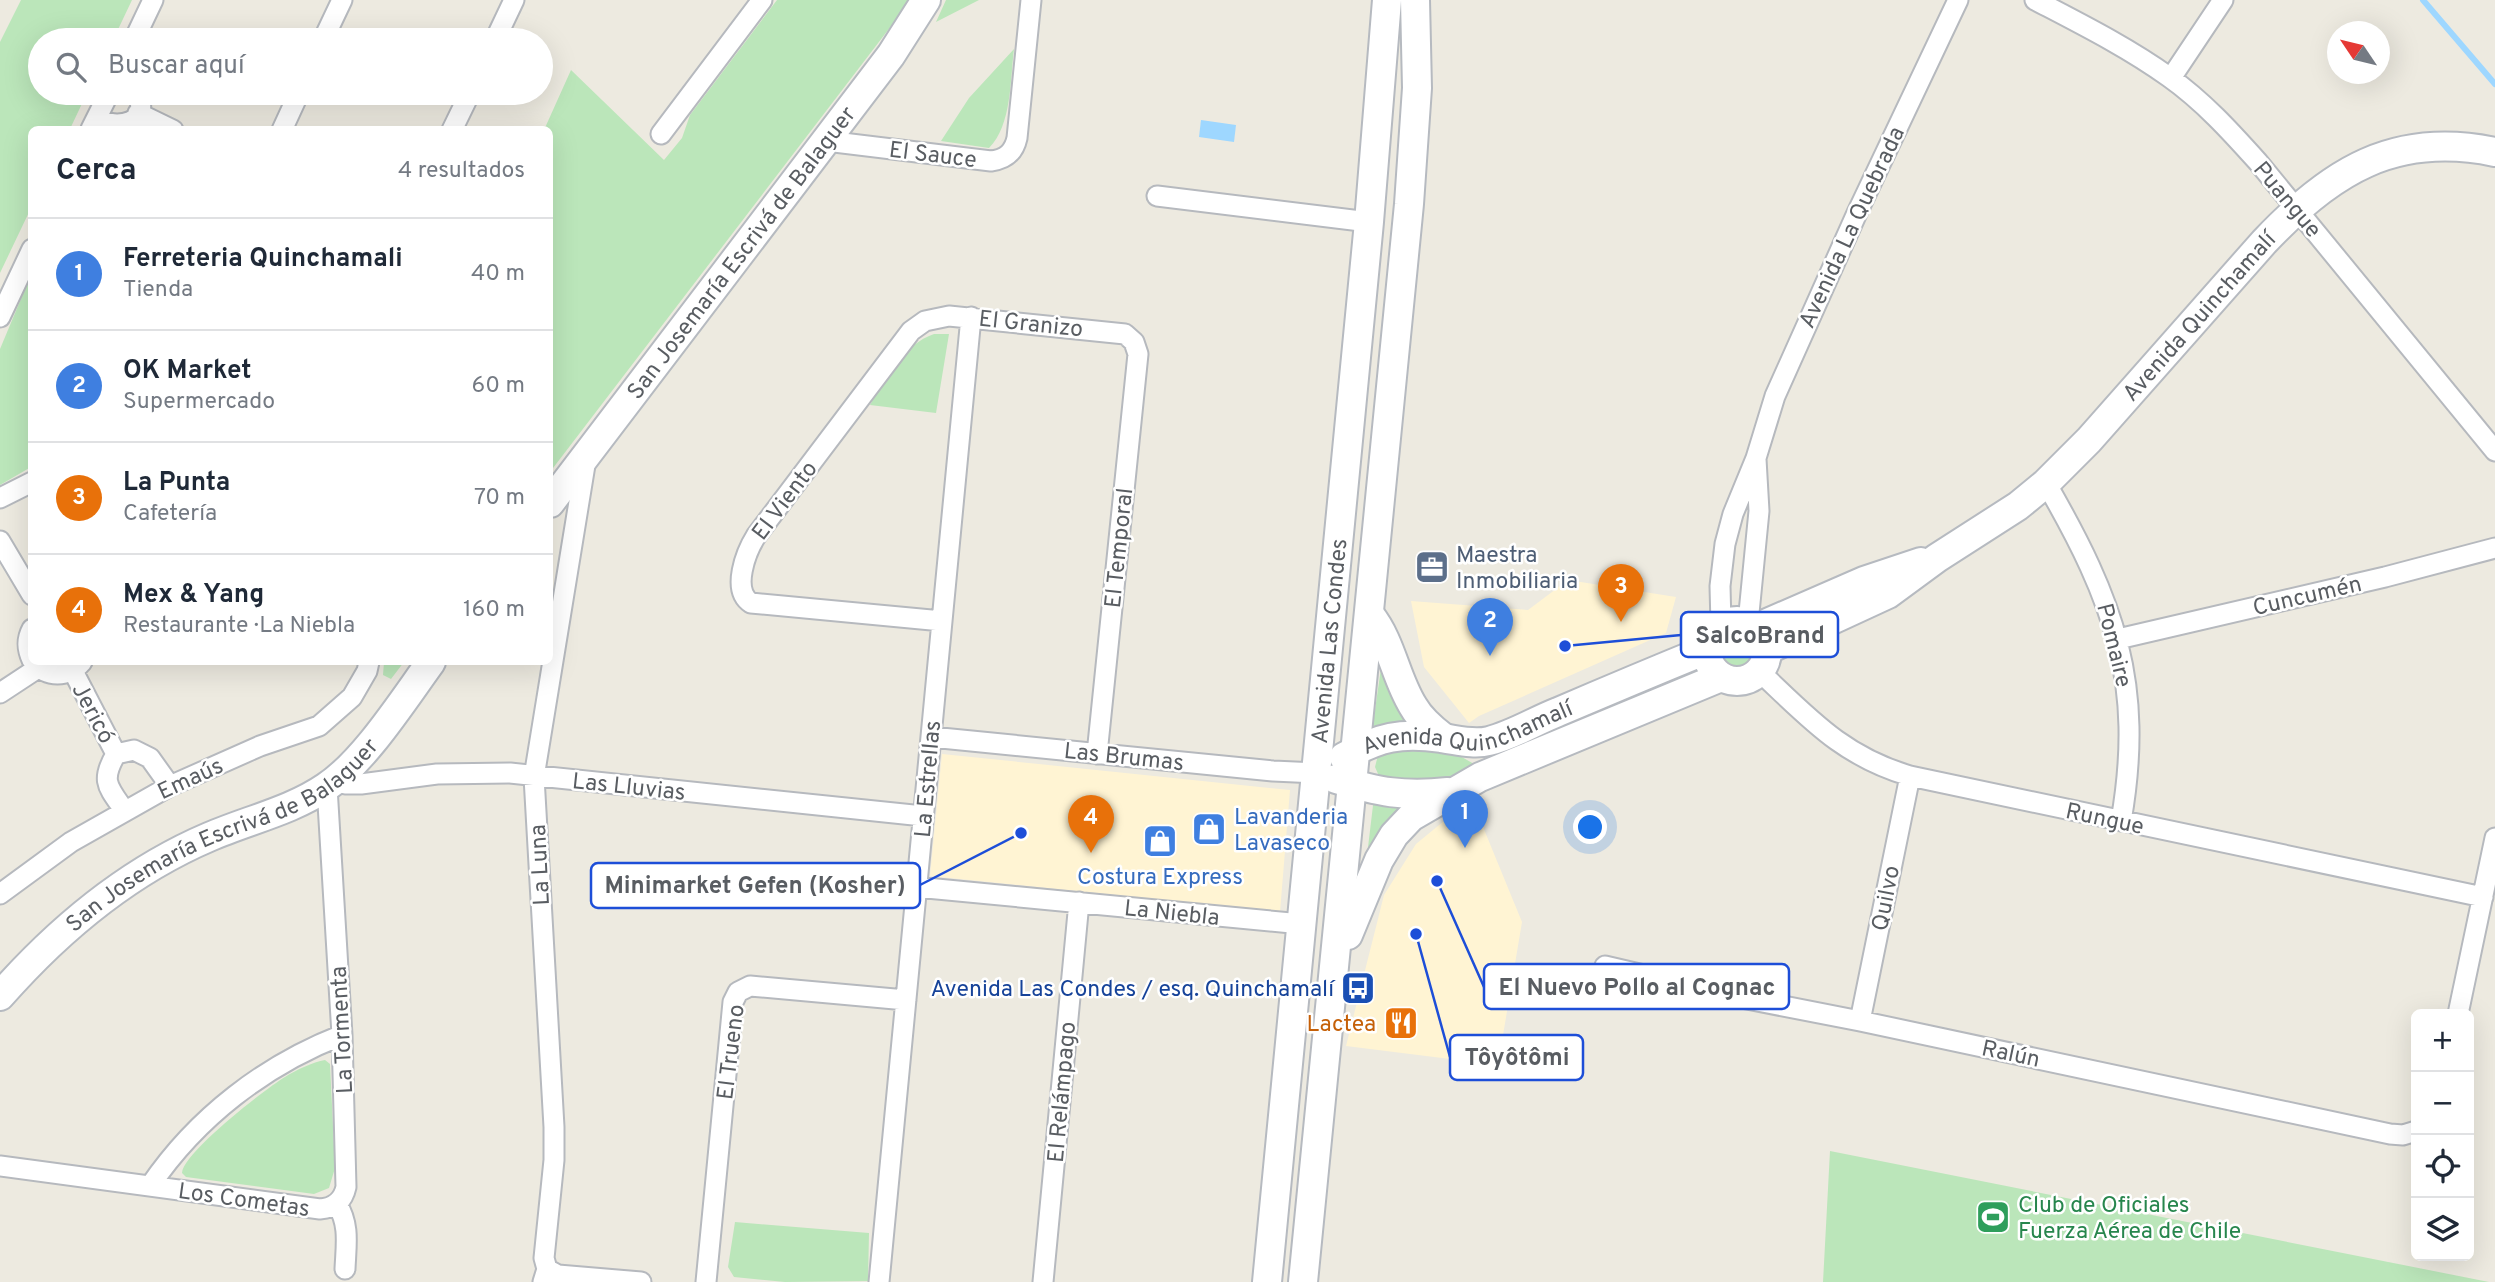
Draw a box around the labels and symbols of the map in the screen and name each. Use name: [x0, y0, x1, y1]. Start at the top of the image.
north arrow: [2327, 21, 2390, 84]
street label: San Josemaría Escrivá de Balaguer: [622, 102, 864, 406]
street label: Avenida La Quebrada: [1794, 123, 1913, 333]
street label: El Sauce: [887, 137, 978, 176]
street label: Puangue: [2246, 156, 2326, 245]
street label: Avenida Quinchamalí: [2118, 225, 2285, 409]
street label: El Granizo: [977, 306, 1084, 345]
street label: El Viento: [747, 456, 825, 547]
street label: El Temporal: [1100, 487, 1141, 610]
street label: Avenida Las Condes: [1307, 537, 1355, 745]
place label: Maestra Inmobiliaria: [1456, 542, 1578, 597]
office icon: Maestra Inmobiliaria: [1413, 548, 1451, 586]
pin: 3: [1598, 564, 1644, 622]
street label: Cuncumén: [2250, 571, 2365, 624]
pin: 2: [1467, 598, 1513, 656]
street label: Pomaire: [2088, 601, 2137, 691]
callout: SalcoBrand: [1681, 612, 1838, 657]
text: SalcoBrand: [1695, 622, 1825, 652]
street label: Jericó: [64, 679, 120, 749]
street label: Avenida Quinchamalí: [1358, 695, 1580, 763]
street label: La Estrellas: [910, 719, 949, 839]
street label: San Josemaría Escrivá de Balaguer: [61, 733, 386, 940]
street label: Las Brumas: [1062, 738, 1185, 779]
street label: Emaús: [154, 753, 228, 808]
street label: Las Lluvias: [571, 768, 687, 809]
pin: 1: [1442, 790, 1488, 848]
pin: 4: [1068, 795, 1114, 853]
street label: Rungue: [2063, 798, 2146, 843]
place label: Lavanderia Lavaseco: [1234, 804, 1348, 859]
shop icon: Lavanderia Lavaseco: [1190, 810, 1228, 848]
your location: [1573, 810, 1607, 844]
shop icon: Costura Express: [1141, 822, 1179, 860]
street label: La Luna: [525, 823, 558, 906]
callout: Minimarket Gefen (Kosher): [591, 863, 920, 908]
street label: Quilvo: [1867, 863, 1908, 934]
place label: Costura Express: [1077, 864, 1243, 893]
text: Minimarket Gefen (Kosher): [604, 872, 906, 902]
street label: La Niebla: [1123, 895, 1221, 934]
callout: El Nuevo Pollo al Cognac: [1484, 964, 1789, 1009]
street label: La Tormenta: [326, 965, 361, 1095]
bus stop icon: Avenida Las Condes / esq. Quinchamalí: [1339, 969, 1377, 1007]
text: El Nuevo Pollo al Cognac: [1499, 974, 1775, 1004]
place label: Avenida Las Condes / esq. Quinchamalí: [930, 976, 1336, 1005]
street label: El Trueno: [712, 1003, 753, 1102]
restaurant icon: Lactea: [1382, 1004, 1420, 1042]
place label: Lactea: [1307, 1011, 1376, 1040]
street label: El Relámpago: [1043, 1020, 1084, 1164]
callout: Tôyôtômi: [1450, 1035, 1583, 1080]
street label: Ralún: [1979, 1035, 2042, 1076]
text: Tôyôtômi: [1465, 1044, 1569, 1074]
street label: Los Cometas: [176, 1178, 311, 1225]
place label: Club de Oficiales Fuerza Aérea de Chile: [2018, 1192, 2241, 1247]
sports icon: Club de Oficiales Fuerza Aérea de Chile: [1974, 1198, 2012, 1236]

